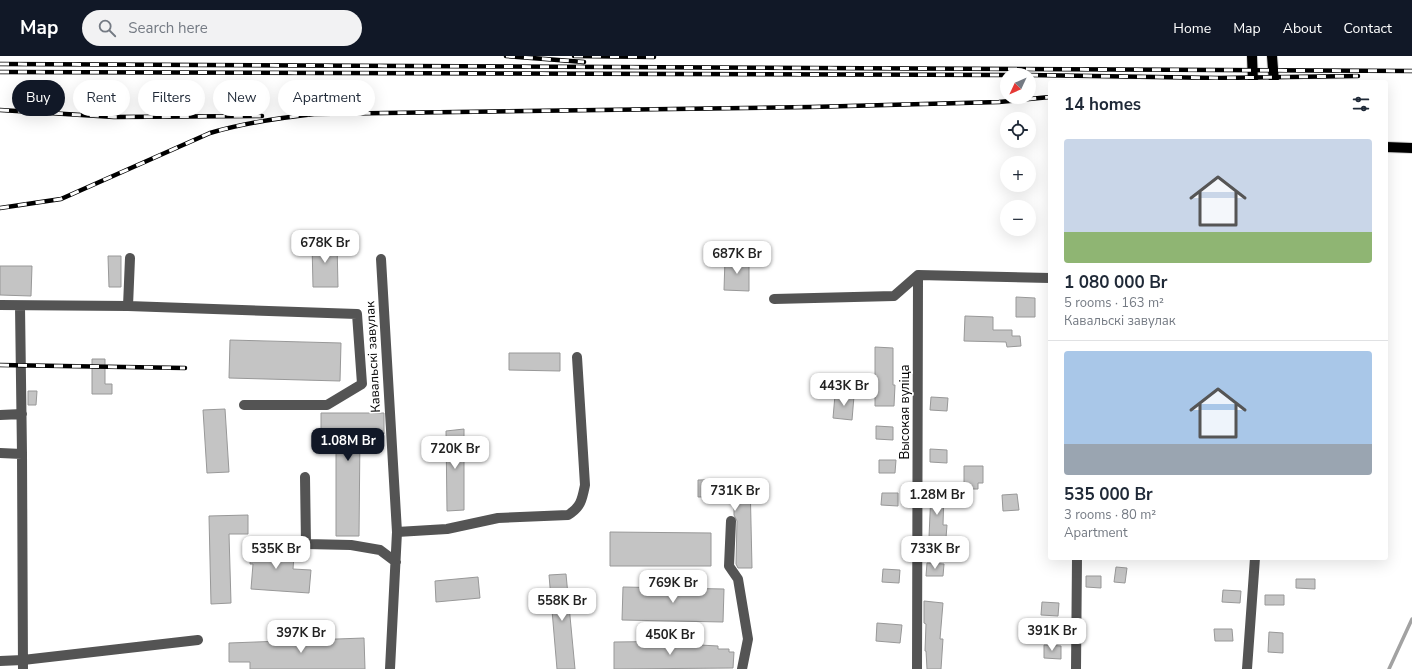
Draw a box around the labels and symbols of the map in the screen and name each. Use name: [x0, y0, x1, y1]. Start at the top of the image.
north arrow: [1000, 68, 1036, 104]
pin: 678K Br: [288, 230, 362, 264]
pin: 687K Br: [700, 241, 774, 275]
street label: Кавальскі завулак: [361, 301, 385, 413]
street label: Высокая вуліца: [896, 365, 914, 459]
pin: 443K Br: [807, 373, 881, 407]
pin: 1.08M Br: [307, 428, 389, 462]
pin: 720K Br: [418, 436, 492, 470]
pin: 731K Br: [698, 478, 772, 512]
pin: 1.28M Br: [896, 482, 978, 516]
pin: 535K Br: [239, 536, 313, 570]
pin: 733K Br: [898, 536, 972, 570]
pin: 769K Br: [636, 570, 710, 604]
pin: 558K Br: [525, 588, 599, 622]
pin: 391K Br: [1015, 618, 1089, 652]
pin: 397K Br: [264, 620, 338, 654]
pin: 450K Br: [633, 622, 707, 656]

